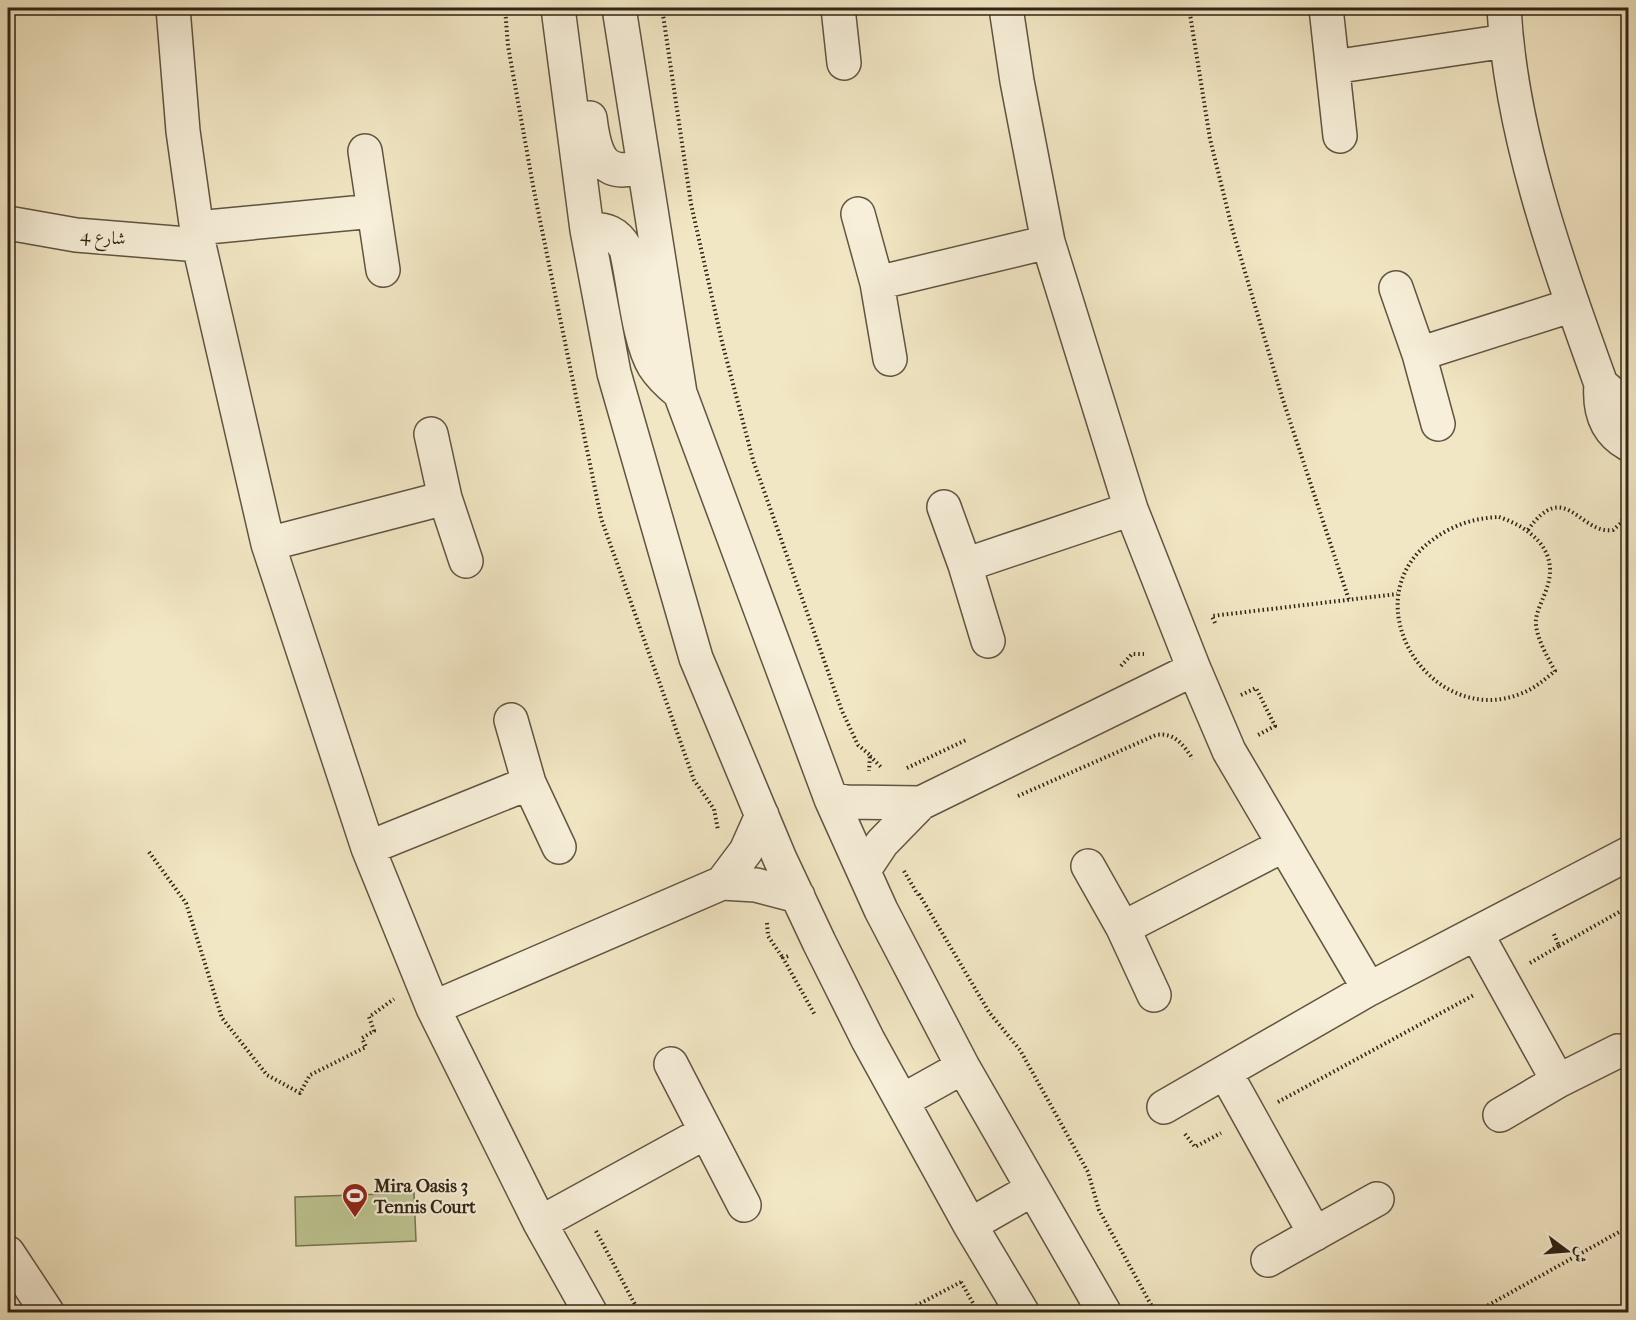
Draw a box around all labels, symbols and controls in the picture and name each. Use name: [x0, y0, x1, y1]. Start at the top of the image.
street label: شارع 4: [79, 225, 127, 254]
place label: Mira Oasis 3 Tennis Court: [373, 1176, 476, 1218]
sports icon: Mira Oasis 3 Tennis Court: [340, 1181, 370, 1219]
north arrow: [1537, 1221, 1597, 1281]
text: ش: [1570, 1245, 1592, 1265]

